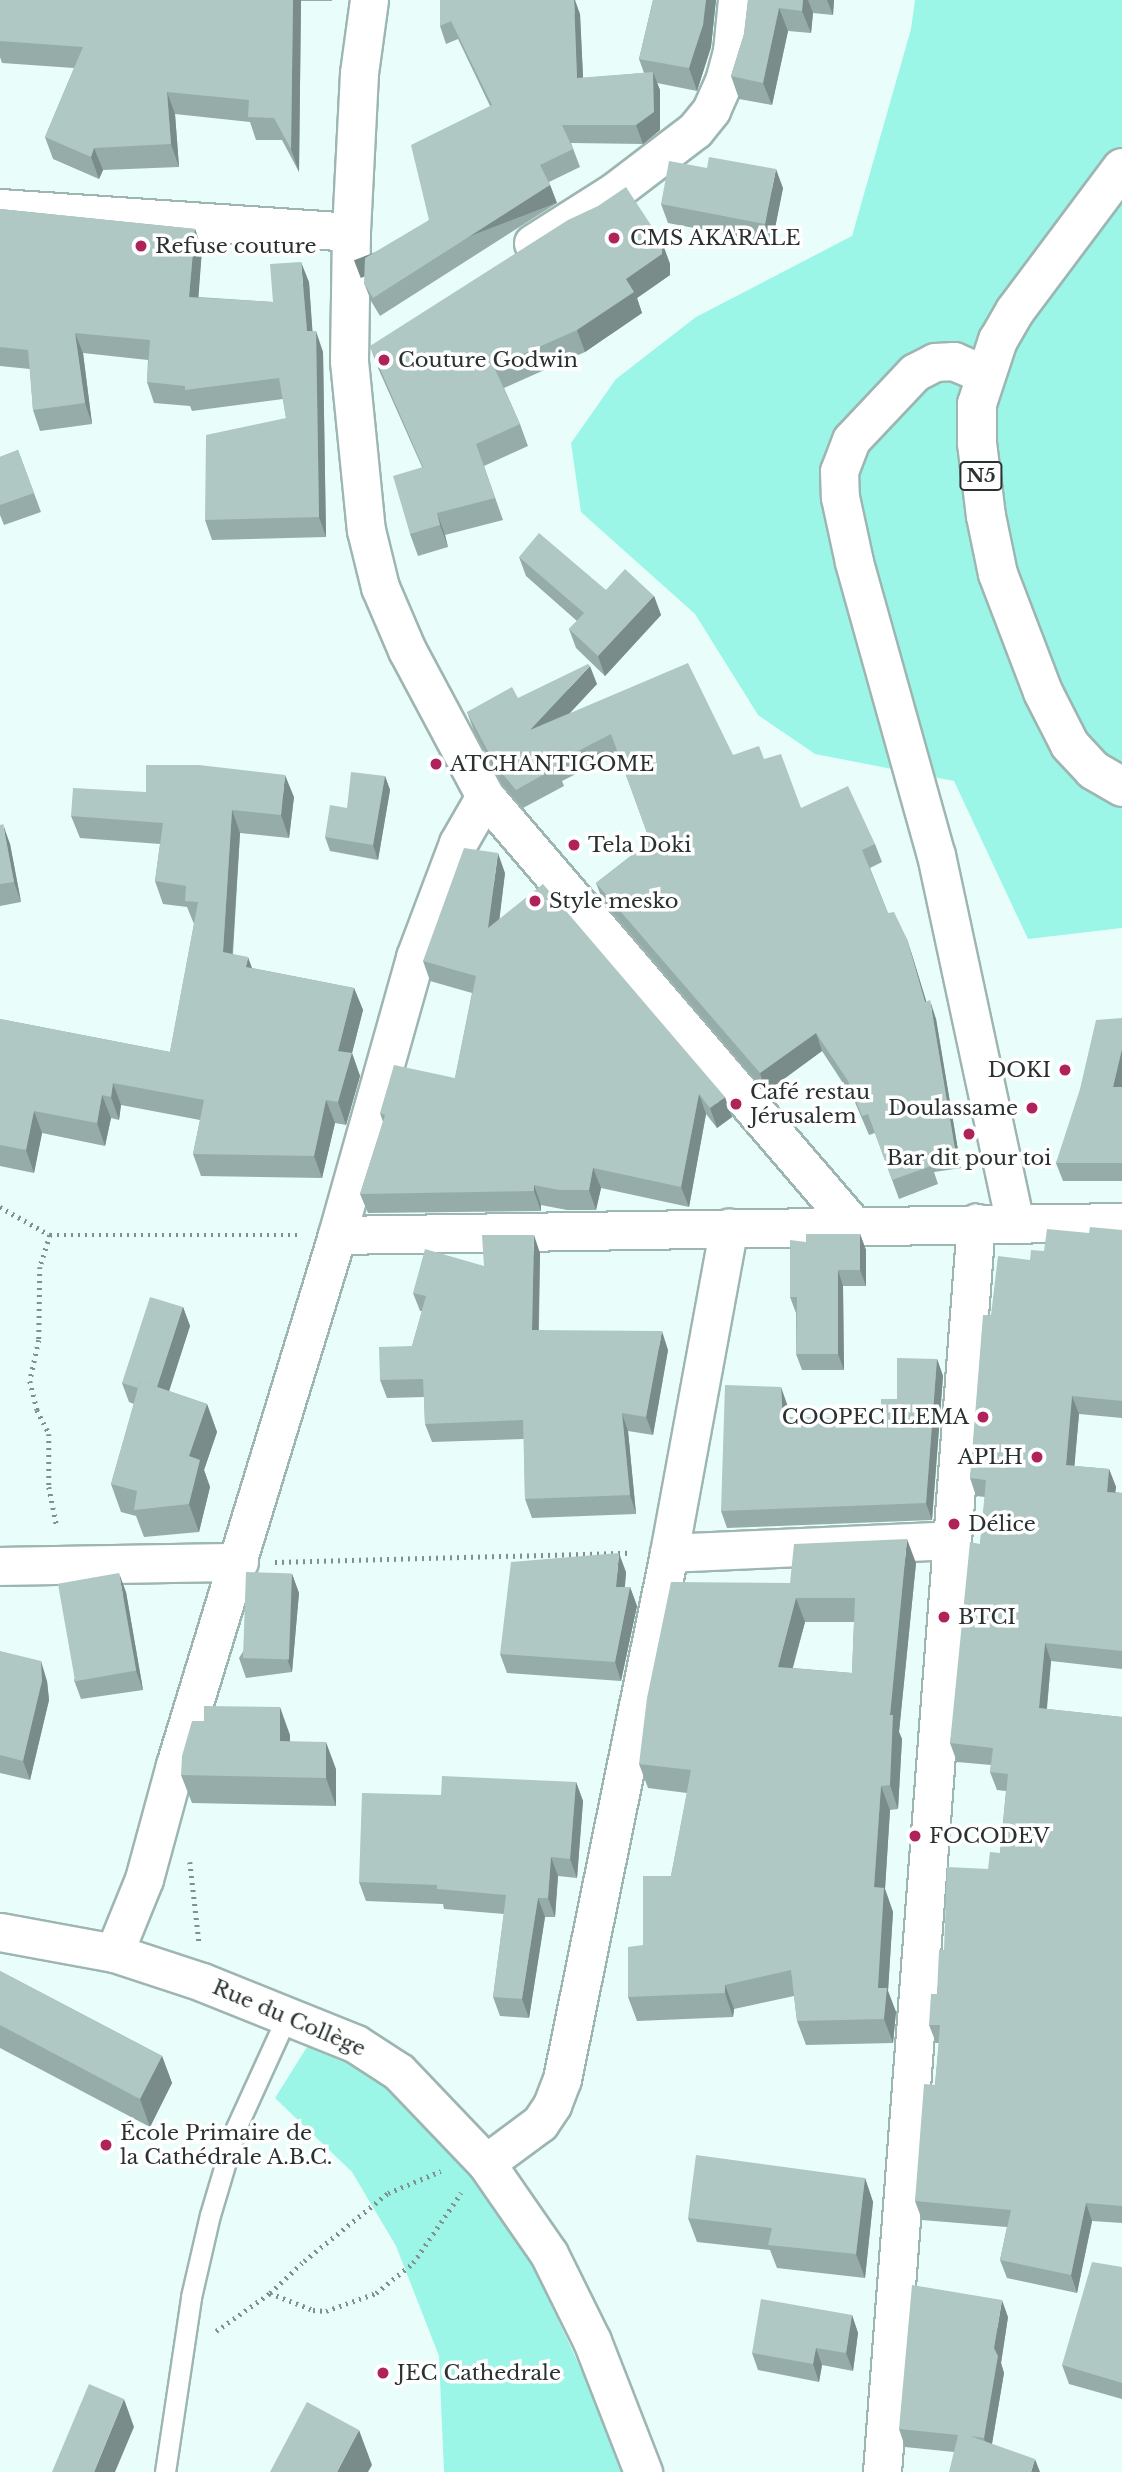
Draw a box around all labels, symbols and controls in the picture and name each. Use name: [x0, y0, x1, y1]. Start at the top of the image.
place label: CMS AKARALE: [630, 225, 801, 251]
marker: CMS AKARALE: [604, 228, 624, 248]
place label: Refuse couture: [155, 233, 317, 259]
marker: Refuse couture: [133, 238, 149, 254]
place label: Couture Godwin: [398, 347, 578, 373]
marker: Couture Godwin: [376, 352, 392, 368]
road number: N5: [958, 461, 1004, 491]
place label: ATCHANTIGOME: [450, 751, 654, 777]
marker: ATCHANTIGOME: [428, 756, 444, 772]
place label: Tela Doki: [588, 832, 692, 858]
marker: Tela Doki: [566, 837, 582, 853]
place label: Style mesko: [549, 888, 679, 914]
marker: Style mesko: [527, 893, 543, 909]
place label: DOKI: [988, 1057, 1051, 1083]
marker: DOKI: [1057, 1062, 1073, 1078]
place label: Café restau Jérusalem: [750, 1079, 870, 1129]
place label: Doulassame: [888, 1095, 1018, 1121]
marker: Café restau Jérusalem: [728, 1096, 744, 1112]
marker: Doulassame: [1024, 1100, 1040, 1116]
marker: Bar dit pour toi: [961, 1126, 977, 1142]
place label: Bar dit pour toi: [886, 1145, 1052, 1171]
place label: COOPEC ILEMA: [782, 1404, 969, 1430]
marker: COOPEC ILEMA: [975, 1409, 991, 1425]
place label: APLH: [958, 1444, 1023, 1470]
marker: APLH: [1029, 1449, 1045, 1465]
place label: Délice: [968, 1511, 1036, 1537]
marker: Délice: [946, 1516, 962, 1532]
place label: BTCI: [958, 1604, 1016, 1630]
marker: BTCI: [936, 1609, 952, 1625]
place label: FOCODEV: [929, 1823, 1049, 1849]
marker: FOCODEV: [907, 1828, 923, 1844]
street label: Rue du Collège: [209, 1974, 369, 2062]
place label: École Primaire de la Cathédrale A.B.C.: [120, 2120, 333, 2170]
marker: École Primaire de la Cathédrale A.B.C.: [98, 2137, 114, 2153]
place label: JEC Cathedrale: [397, 2360, 561, 2386]
marker: JEC Cathedrale: [375, 2365, 391, 2381]

